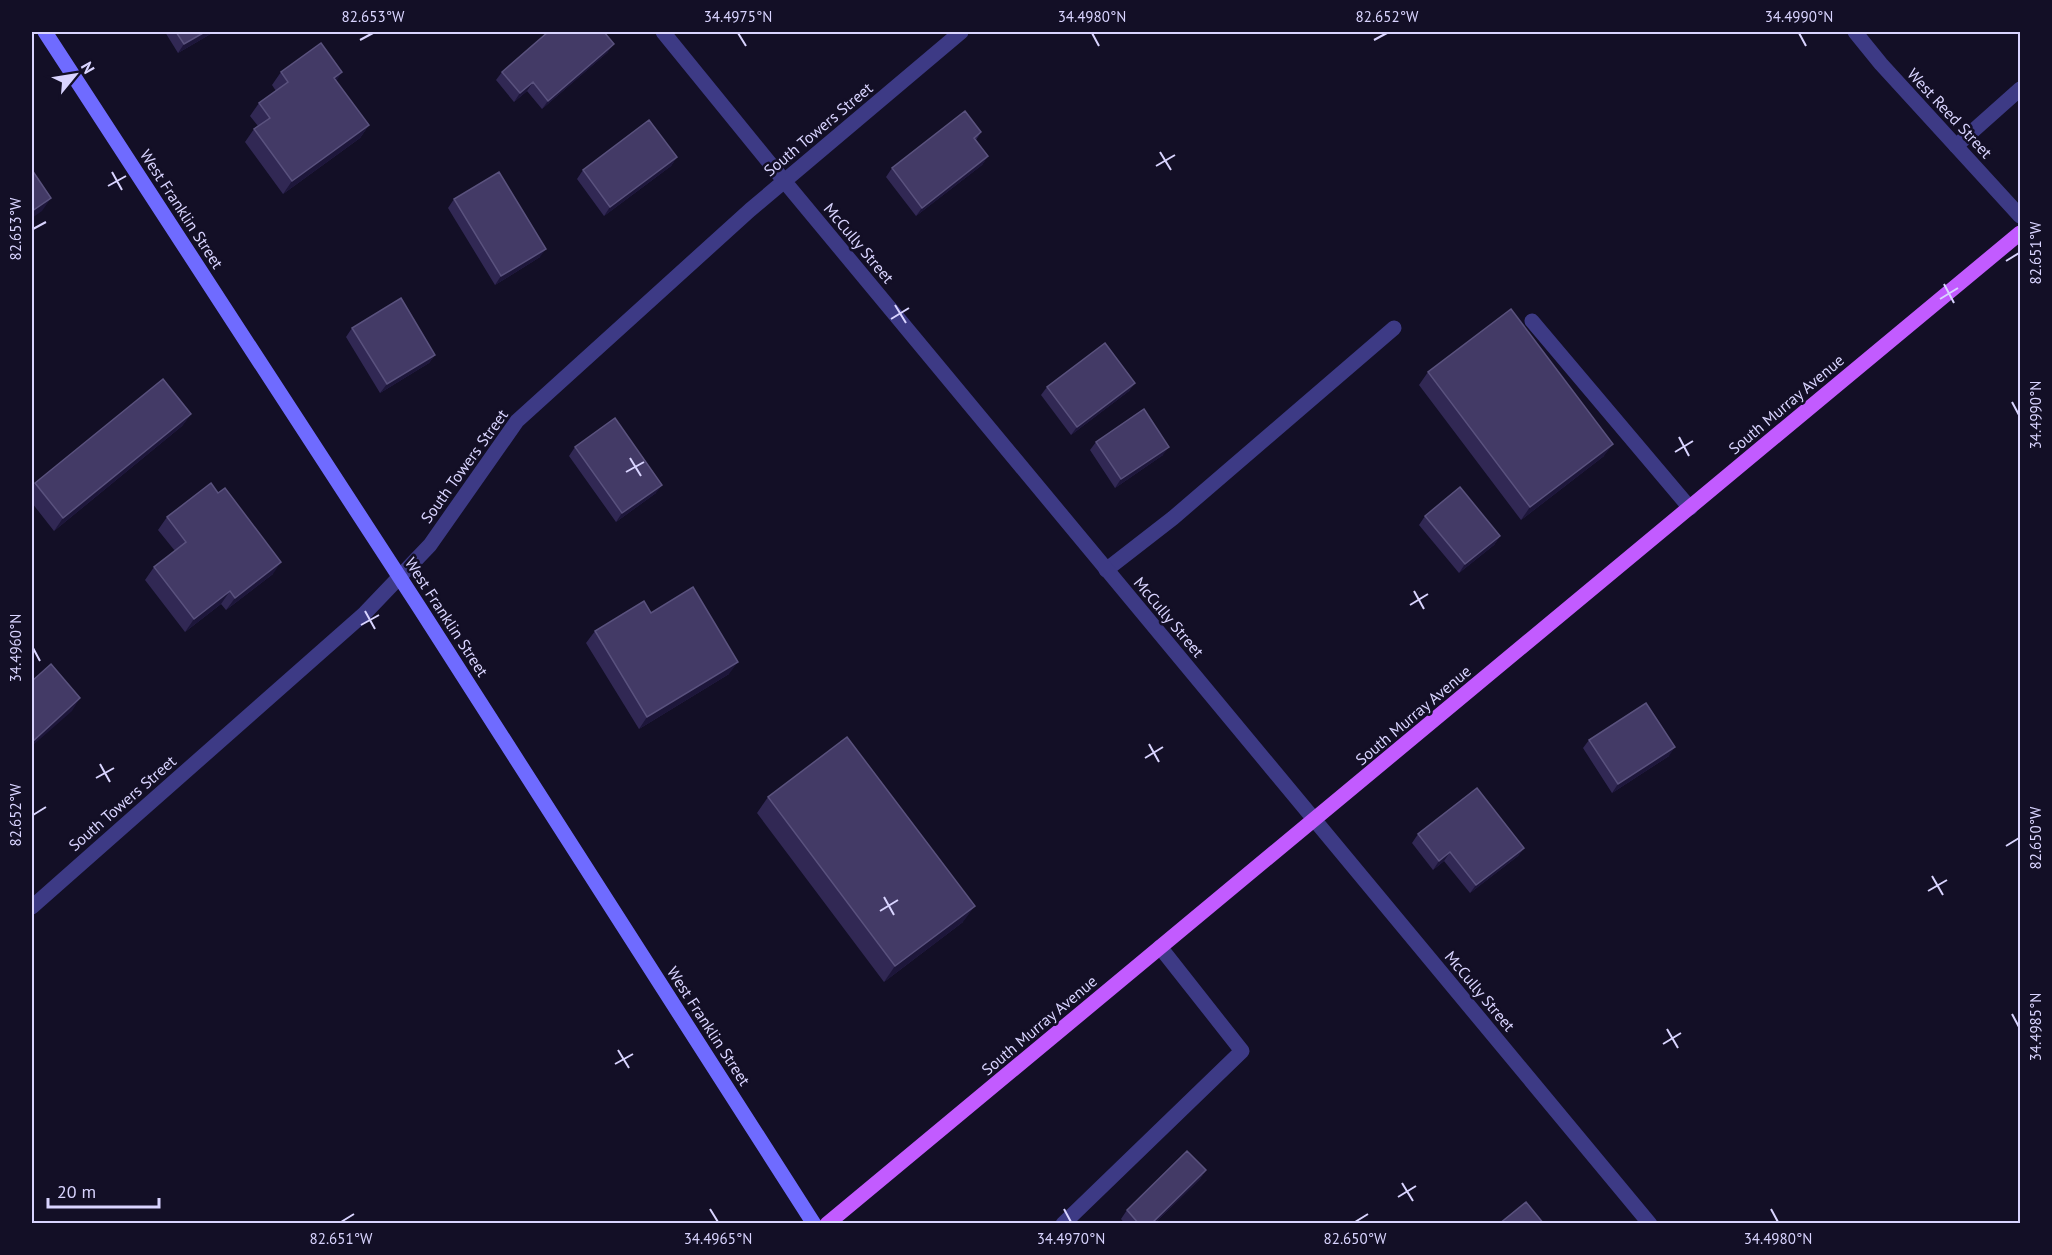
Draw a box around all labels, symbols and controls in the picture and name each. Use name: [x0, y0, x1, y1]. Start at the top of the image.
text: 82.653°W: [342, 7, 405, 26]
text: 34.4975°N: [704, 7, 772, 26]
text: 34.4980°N: [1058, 7, 1126, 26]
text: 82.652°W: [1356, 7, 1419, 26]
text: 34.4990°N: [1765, 7, 1833, 26]
north arrow: [45, 45, 105, 105]
text: N: [77, 58, 99, 77]
street label: West Reed Street: [1903, 64, 1997, 163]
street label: South Towers Street: [760, 77, 877, 180]
street label: West Franklin Street: [136, 146, 228, 273]
text: 82.653°W: [6, 197, 25, 260]
street label: McCully Street: [820, 199, 899, 288]
text: 82.651°W: [2026, 221, 2045, 284]
street label: South Murray Avenue: [1724, 350, 1848, 458]
text: 34.4990°N: [2026, 381, 2045, 449]
street label: South Towers Street: [416, 405, 512, 527]
street label: West Franklin Street: [401, 554, 493, 681]
street label: McCully Street: [1130, 573, 1209, 662]
text: 34.4960°N: [6, 614, 25, 682]
street label: South Murray Avenue: [1351, 661, 1475, 769]
street label: South Towers Street: [64, 750, 180, 855]
text: 82.652°W: [6, 783, 25, 846]
text: 82.650°W: [2026, 806, 2045, 869]
street label: McCully Street: [1441, 947, 1520, 1036]
street label: West Franklin Street: [663, 963, 755, 1090]
street label: South Murray Avenue: [977, 971, 1101, 1079]
text: 34.4985°N: [2026, 993, 2045, 1061]
scale bar: [48, 1171, 159, 1209]
text: 20 m: [57, 1180, 96, 1203]
text: 82.651°W: [310, 1229, 373, 1248]
text: 34.4965°N: [684, 1229, 752, 1248]
text: 34.4970°N: [1037, 1229, 1105, 1248]
text: 82.650°W: [1324, 1229, 1387, 1248]
text: 34.4980°N: [1744, 1229, 1812, 1248]

